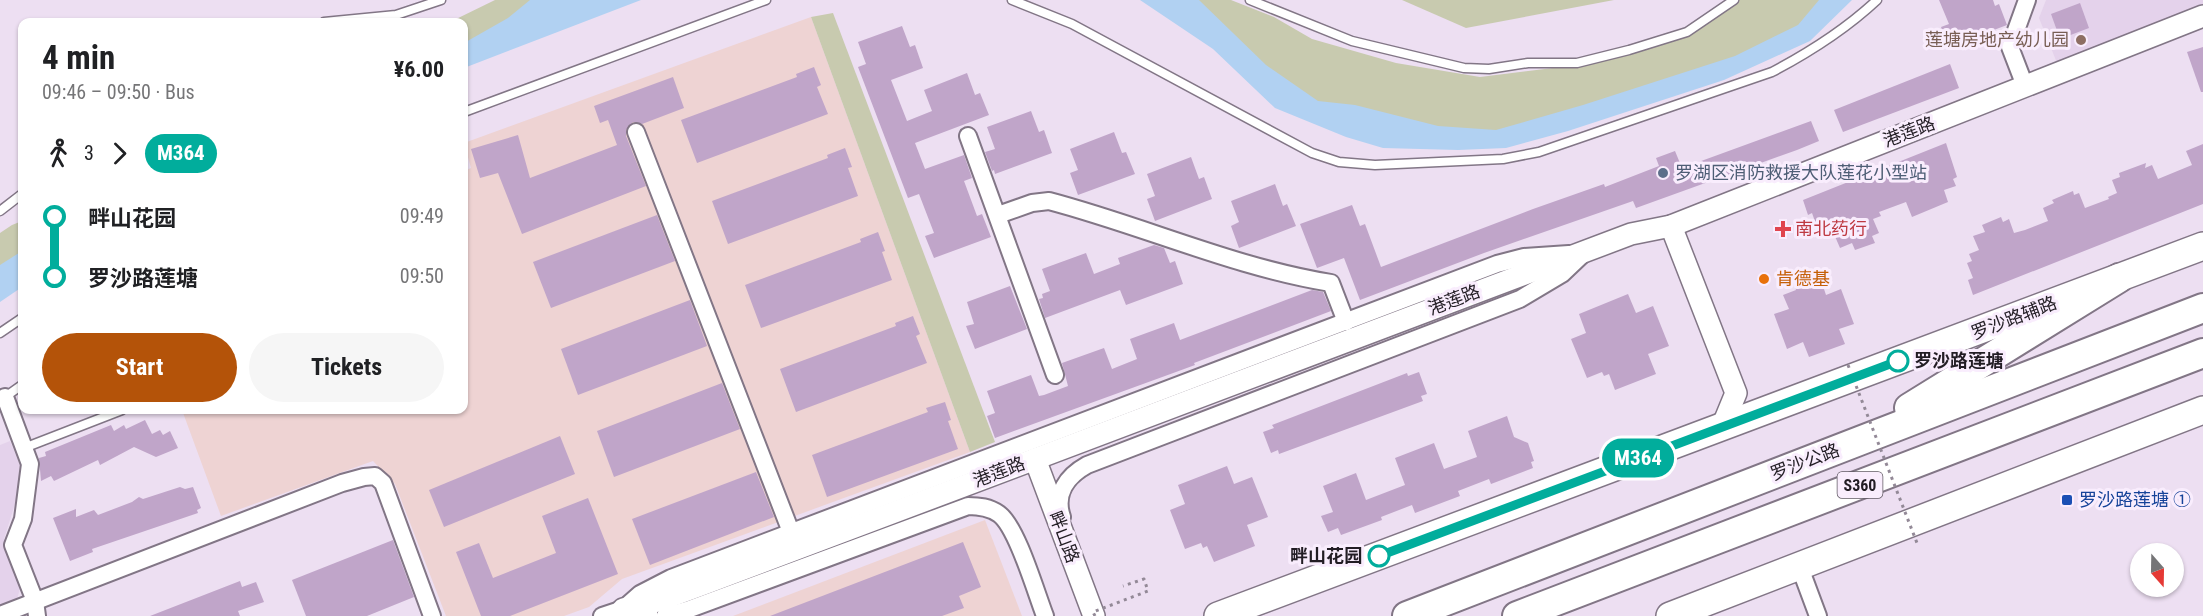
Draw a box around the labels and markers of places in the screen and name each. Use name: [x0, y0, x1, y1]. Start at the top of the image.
place label: 莲塘房地产幼儿园: [1925, 29, 2069, 50]
marker: 莲塘房地产幼儿园: [2074, 33, 2088, 47]
place label: 罗湖区消防救援大队莲花小型站: [1675, 162, 1927, 183]
marker: 罗湖区消防救援大队莲花小型站: [1656, 166, 1670, 180]
place label: 南北药行: [1795, 218, 1867, 239]
marker: 南北药行: [1776, 222, 1790, 236]
place label: 肯德基: [1776, 268, 1830, 289]
marker: 肯德基: [1757, 272, 1771, 286]
marker: 罗沙路莲塘: [1887, 350, 1909, 372]
place label: 罗沙路莲塘: [1914, 350, 2004, 371]
place label: 罗沙路莲塘 ①: [2079, 489, 2191, 510]
marker: 罗沙路莲塘 ①: [2060, 493, 2074, 507]
place label: 畔山花园: [1290, 545, 1362, 566]
marker: 畔山花园: [1368, 545, 1390, 567]

